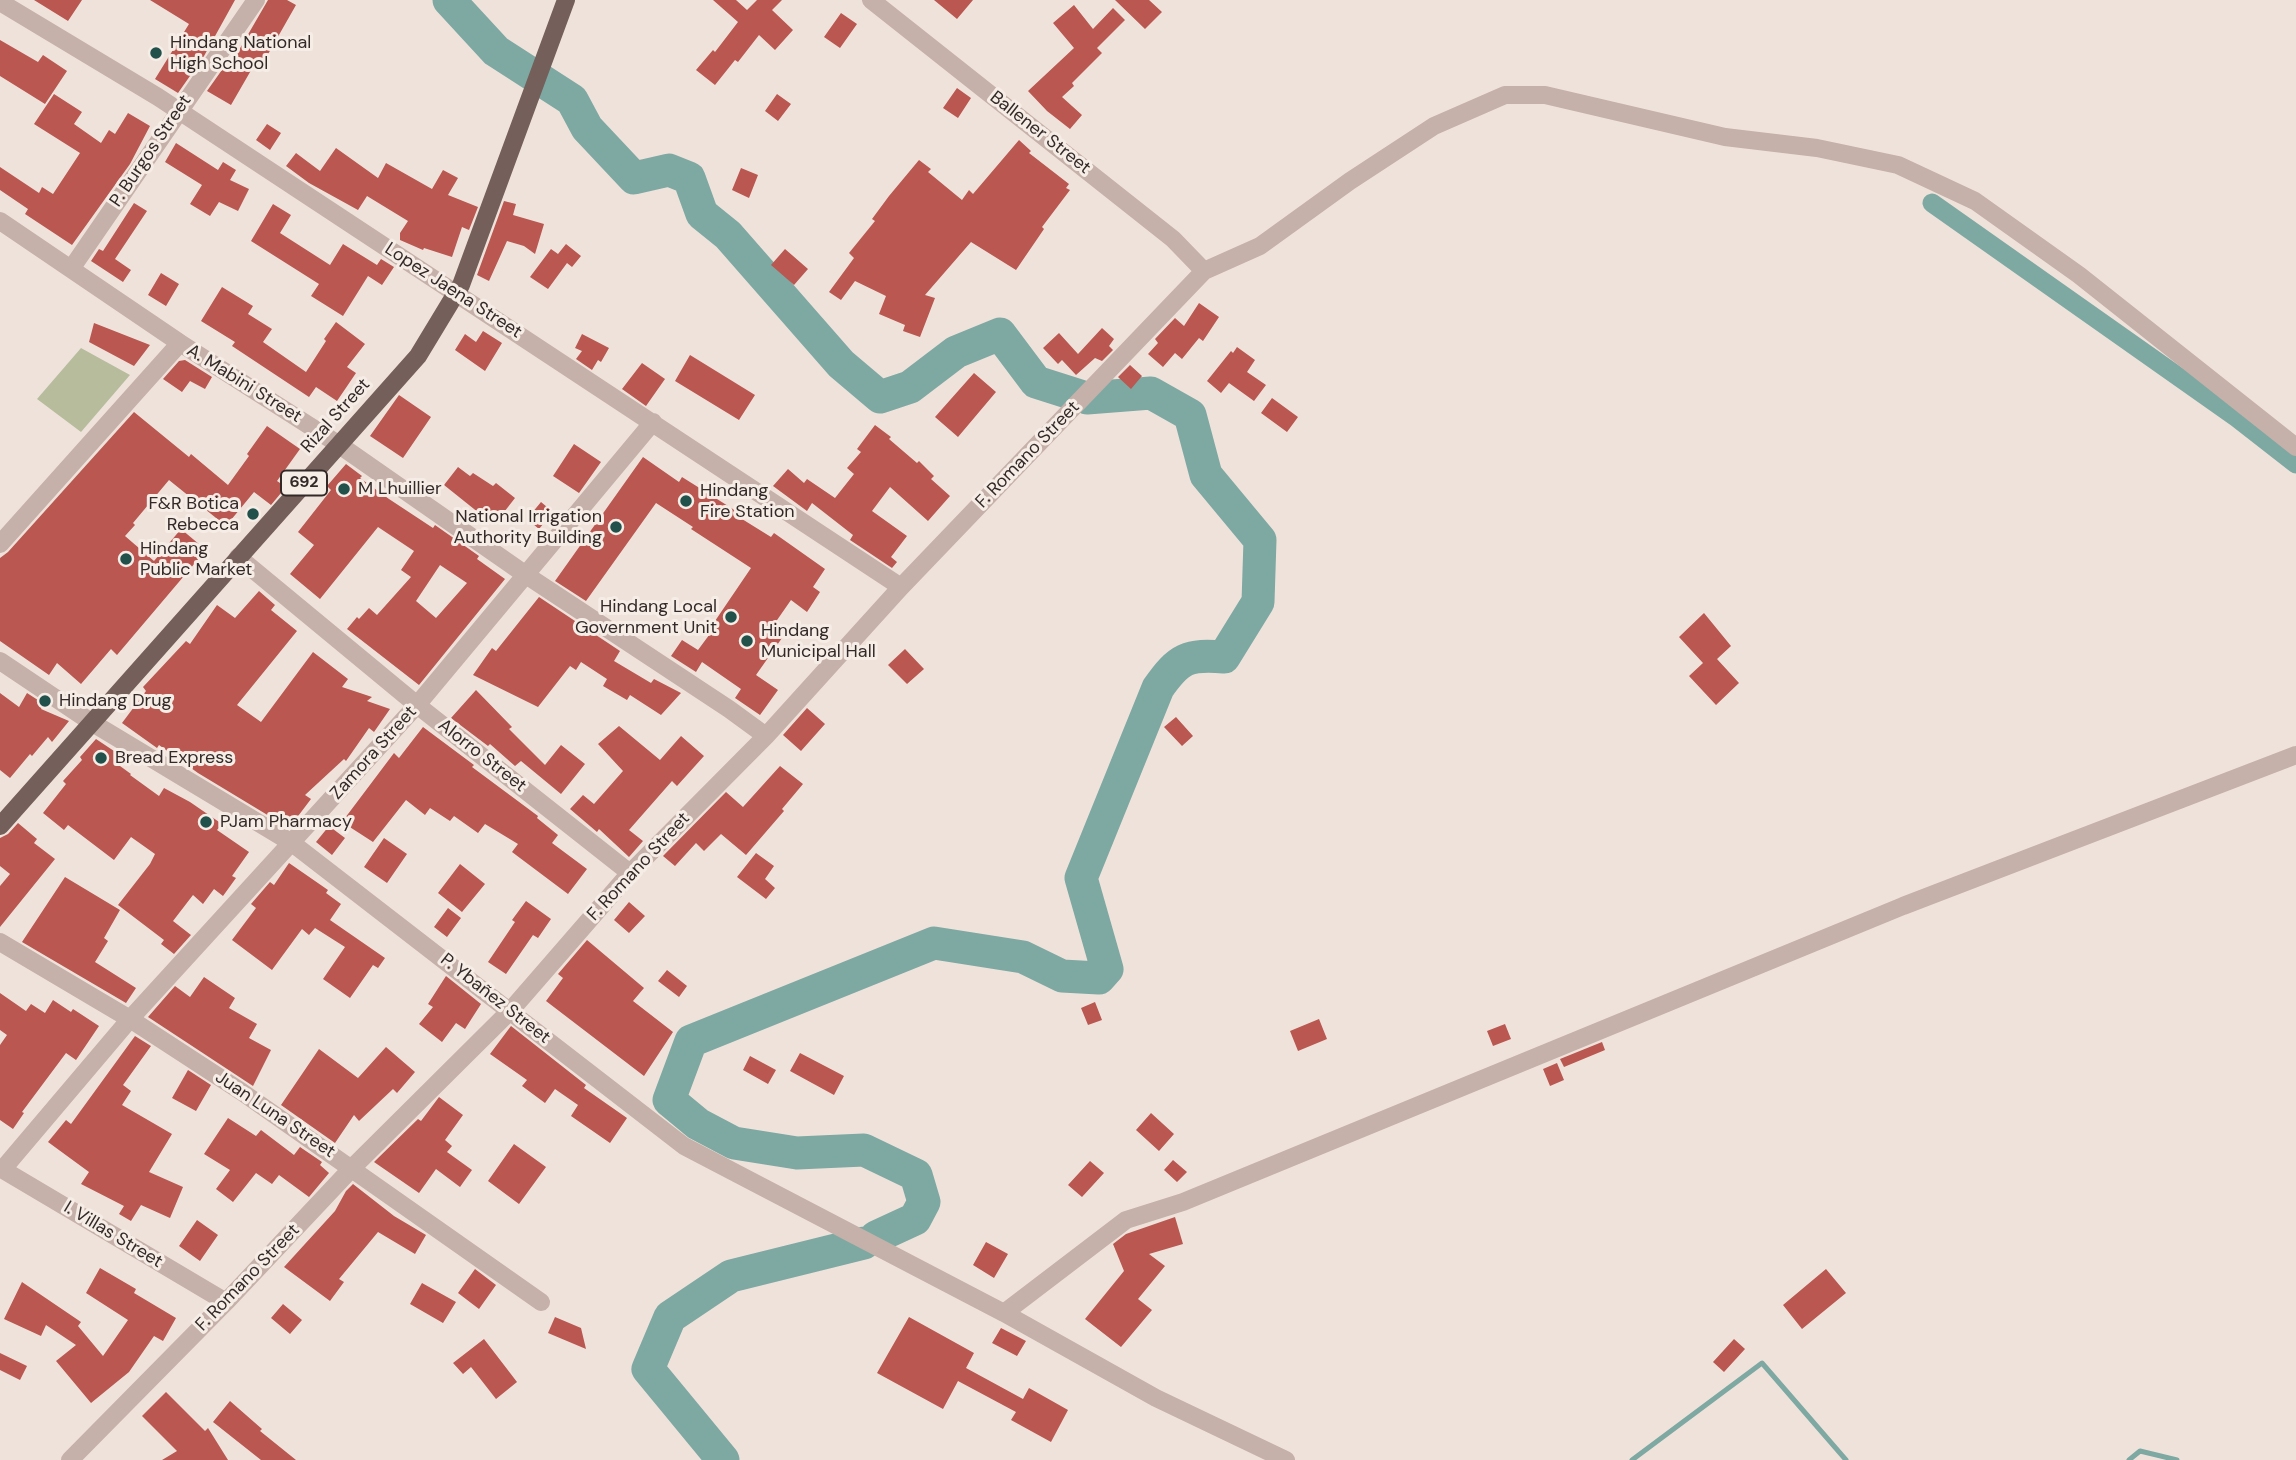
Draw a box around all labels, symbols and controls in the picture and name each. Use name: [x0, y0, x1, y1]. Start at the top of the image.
place label: Hindang National High School: [170, 32, 311, 74]
marker: Hindang National High School: [148, 45, 164, 61]
street label: Ballener Street: [985, 87, 1095, 179]
street label: P. Burgos Street: [106, 91, 196, 211]
street label: Lopez Jaena Street: [380, 239, 526, 343]
street label: A. Mabini Street: [183, 340, 305, 428]
street label: Rizal Street: [297, 374, 375, 458]
street label: F. Romano Street: [971, 397, 1085, 513]
road number: 692: [281, 470, 327, 496]
place label: M Lhuillier: [358, 478, 442, 500]
place label: Hindang Fire Station: [700, 480, 795, 522]
marker: M Lhuillier: [336, 481, 352, 497]
place label: F&R Botica Rebecca: [148, 493, 239, 536]
marker: Hindang Fire Station: [678, 493, 694, 509]
marker: F&R Botica Rebecca: [245, 506, 261, 522]
place label: National Irrigation Authority Building: [454, 506, 602, 548]
marker: National Irrigation Authority Building: [608, 519, 624, 535]
place label: Hindang Public Market: [140, 538, 252, 580]
marker: Hindang Public Market: [118, 551, 134, 567]
place label: Hindang Local Government Unit: [575, 596, 717, 638]
marker: Hindang Local Government Unit: [723, 609, 739, 625]
place label: Hindang Municipal Hall: [761, 620, 876, 662]
marker: Hindang Municipal Hall: [739, 633, 755, 649]
place label: Hindang Drug: [59, 690, 172, 712]
marker: Hindang Drug: [37, 693, 53, 709]
street label: Zamora Street: [326, 702, 422, 804]
street label: Alorro Street: [434, 715, 530, 797]
place label: Bread Express: [115, 747, 233, 769]
marker: Bread Express: [93, 750, 109, 766]
street label: F. Romano Street: [583, 808, 695, 926]
place label: PJam Pharmacy: [220, 811, 352, 833]
marker: PJam Pharmacy: [198, 814, 214, 830]
street label: P. Ybañez Street: [436, 949, 554, 1049]
street label: Juan Luna Street: [211, 1067, 339, 1163]
street label: I. Villas Street: [60, 1197, 166, 1273]
street label: F. Romano Street: [191, 1220, 305, 1336]

